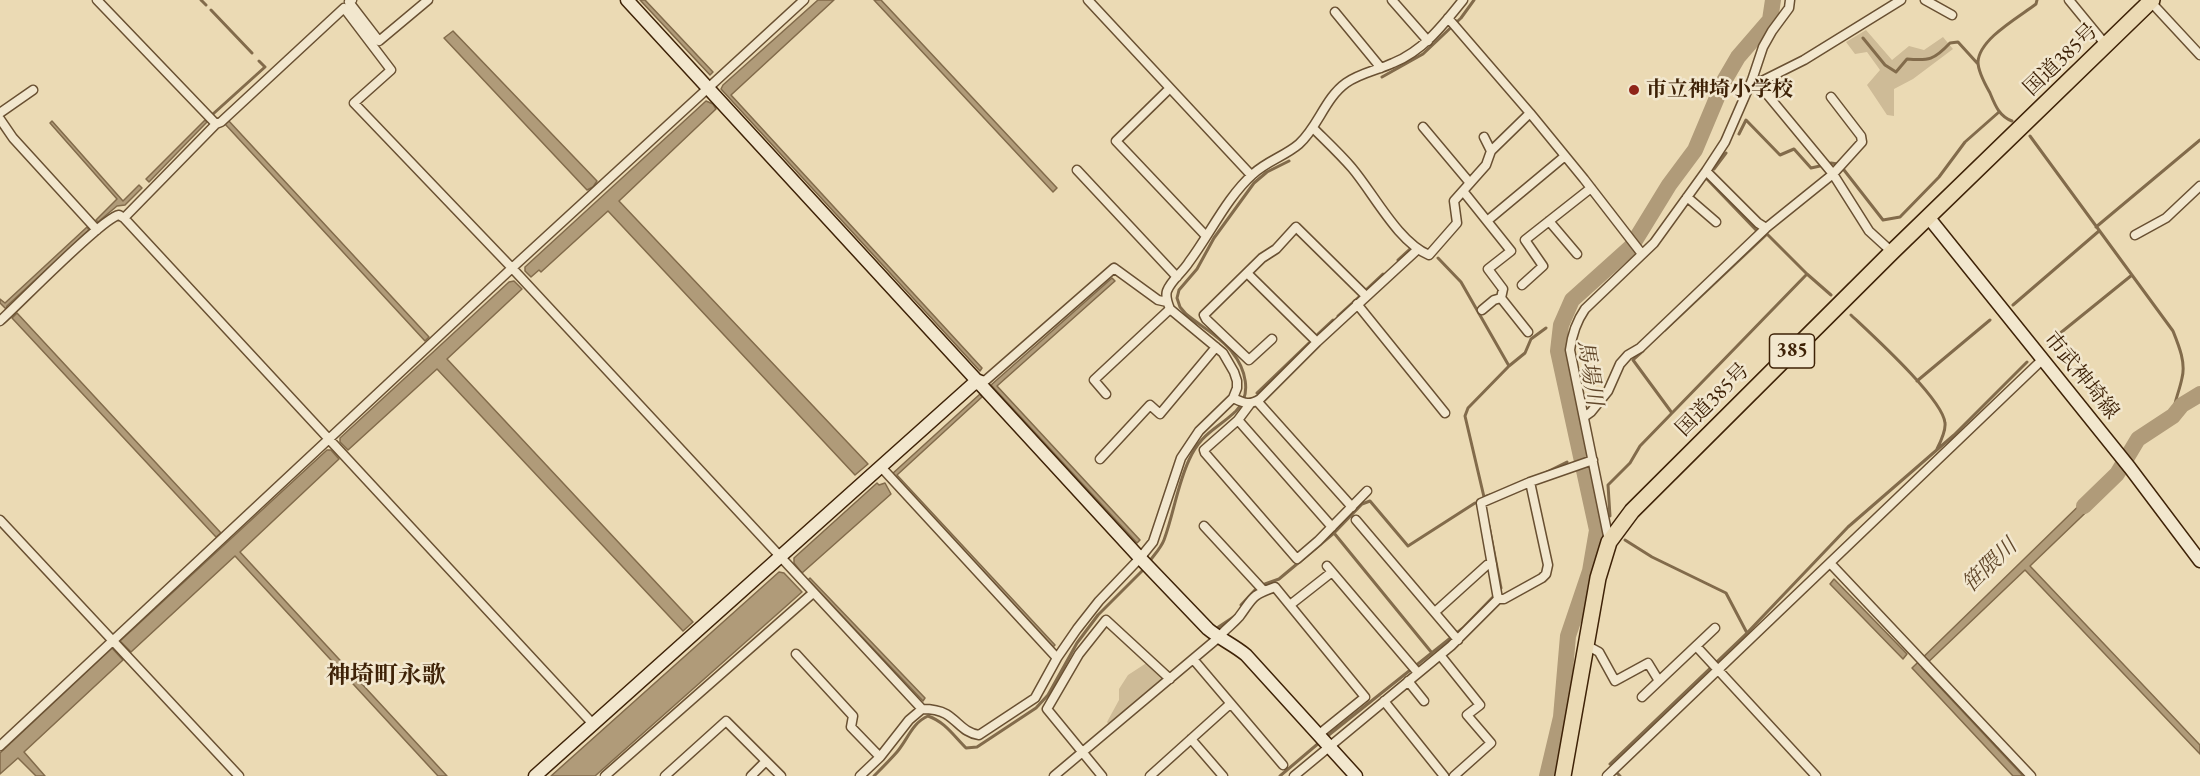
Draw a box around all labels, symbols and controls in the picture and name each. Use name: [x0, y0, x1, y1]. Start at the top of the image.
street label: 国道385号: [2019, 19, 2103, 101]
place label: 市立神埼小学校: [1646, 77, 1793, 103]
marker: 市立神埼小学校: [1627, 83, 1641, 97]
street label: 市武神埼線: [2038, 327, 2124, 425]
road number: 385: [1770, 334, 1814, 368]
water label: 馬場川: [1571, 338, 1607, 408]
street label: 国道385号: [1671, 358, 1755, 442]
water label: 笹隈川: [1957, 534, 2023, 598]
district label: 神埼町永歌: [326, 662, 446, 690]

